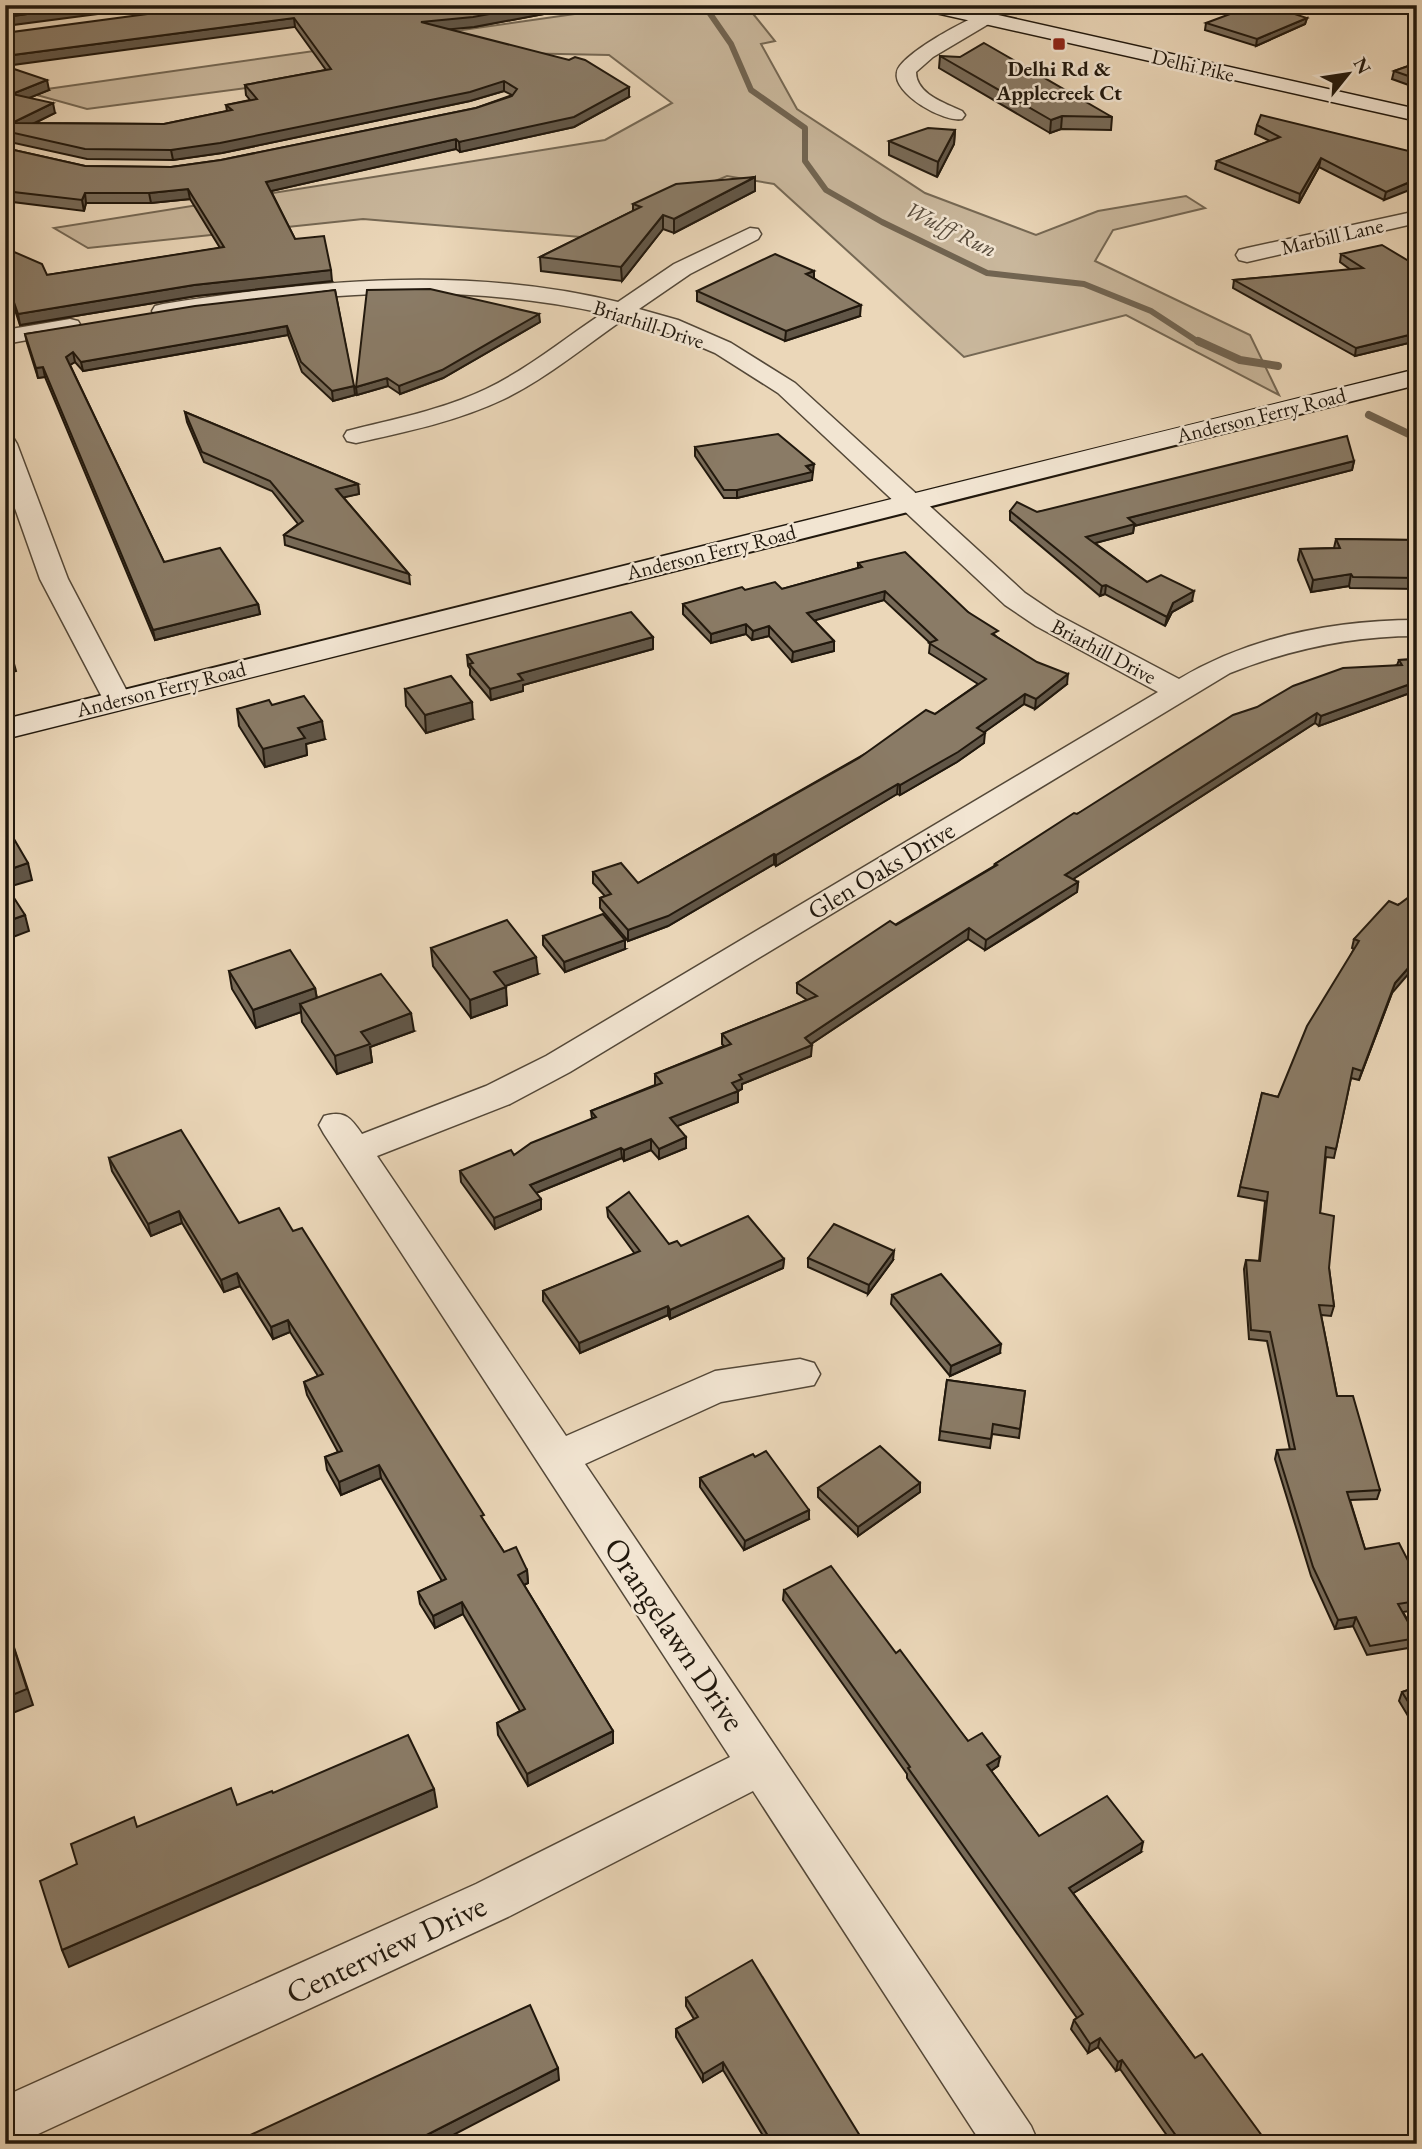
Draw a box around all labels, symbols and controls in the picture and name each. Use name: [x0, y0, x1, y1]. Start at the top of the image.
marker: Delhi Rd & Applecreek Ct: [1051, 36, 1067, 52]
north arrow: [1314, 38, 1384, 108]
street label: Delhi Pike: [1149, 42, 1237, 88]
text: N: [1348, 53, 1377, 79]
place label: Delhi Rd & Applecreek Ct: [995, 55, 1122, 106]
water label: Wulff Run: [900, 194, 1002, 264]
street label: Marbill Lane: [1278, 211, 1386, 261]
street label: Briarhill Drive: [590, 293, 708, 355]
street label: Anderson Ferry Road: [1173, 381, 1349, 449]
street label: Anderson Ferry Road: [623, 518, 799, 586]
street label: Briarhill Drive: [1047, 612, 1161, 690]
street label: Anderson Ferry Road: [73, 655, 249, 723]
street label: Glen Oaks Drive: [801, 813, 961, 927]
street label: Orangelawn Drive: [595, 1529, 755, 1739]
street label: Centerview Drive: [279, 1884, 493, 2014]

